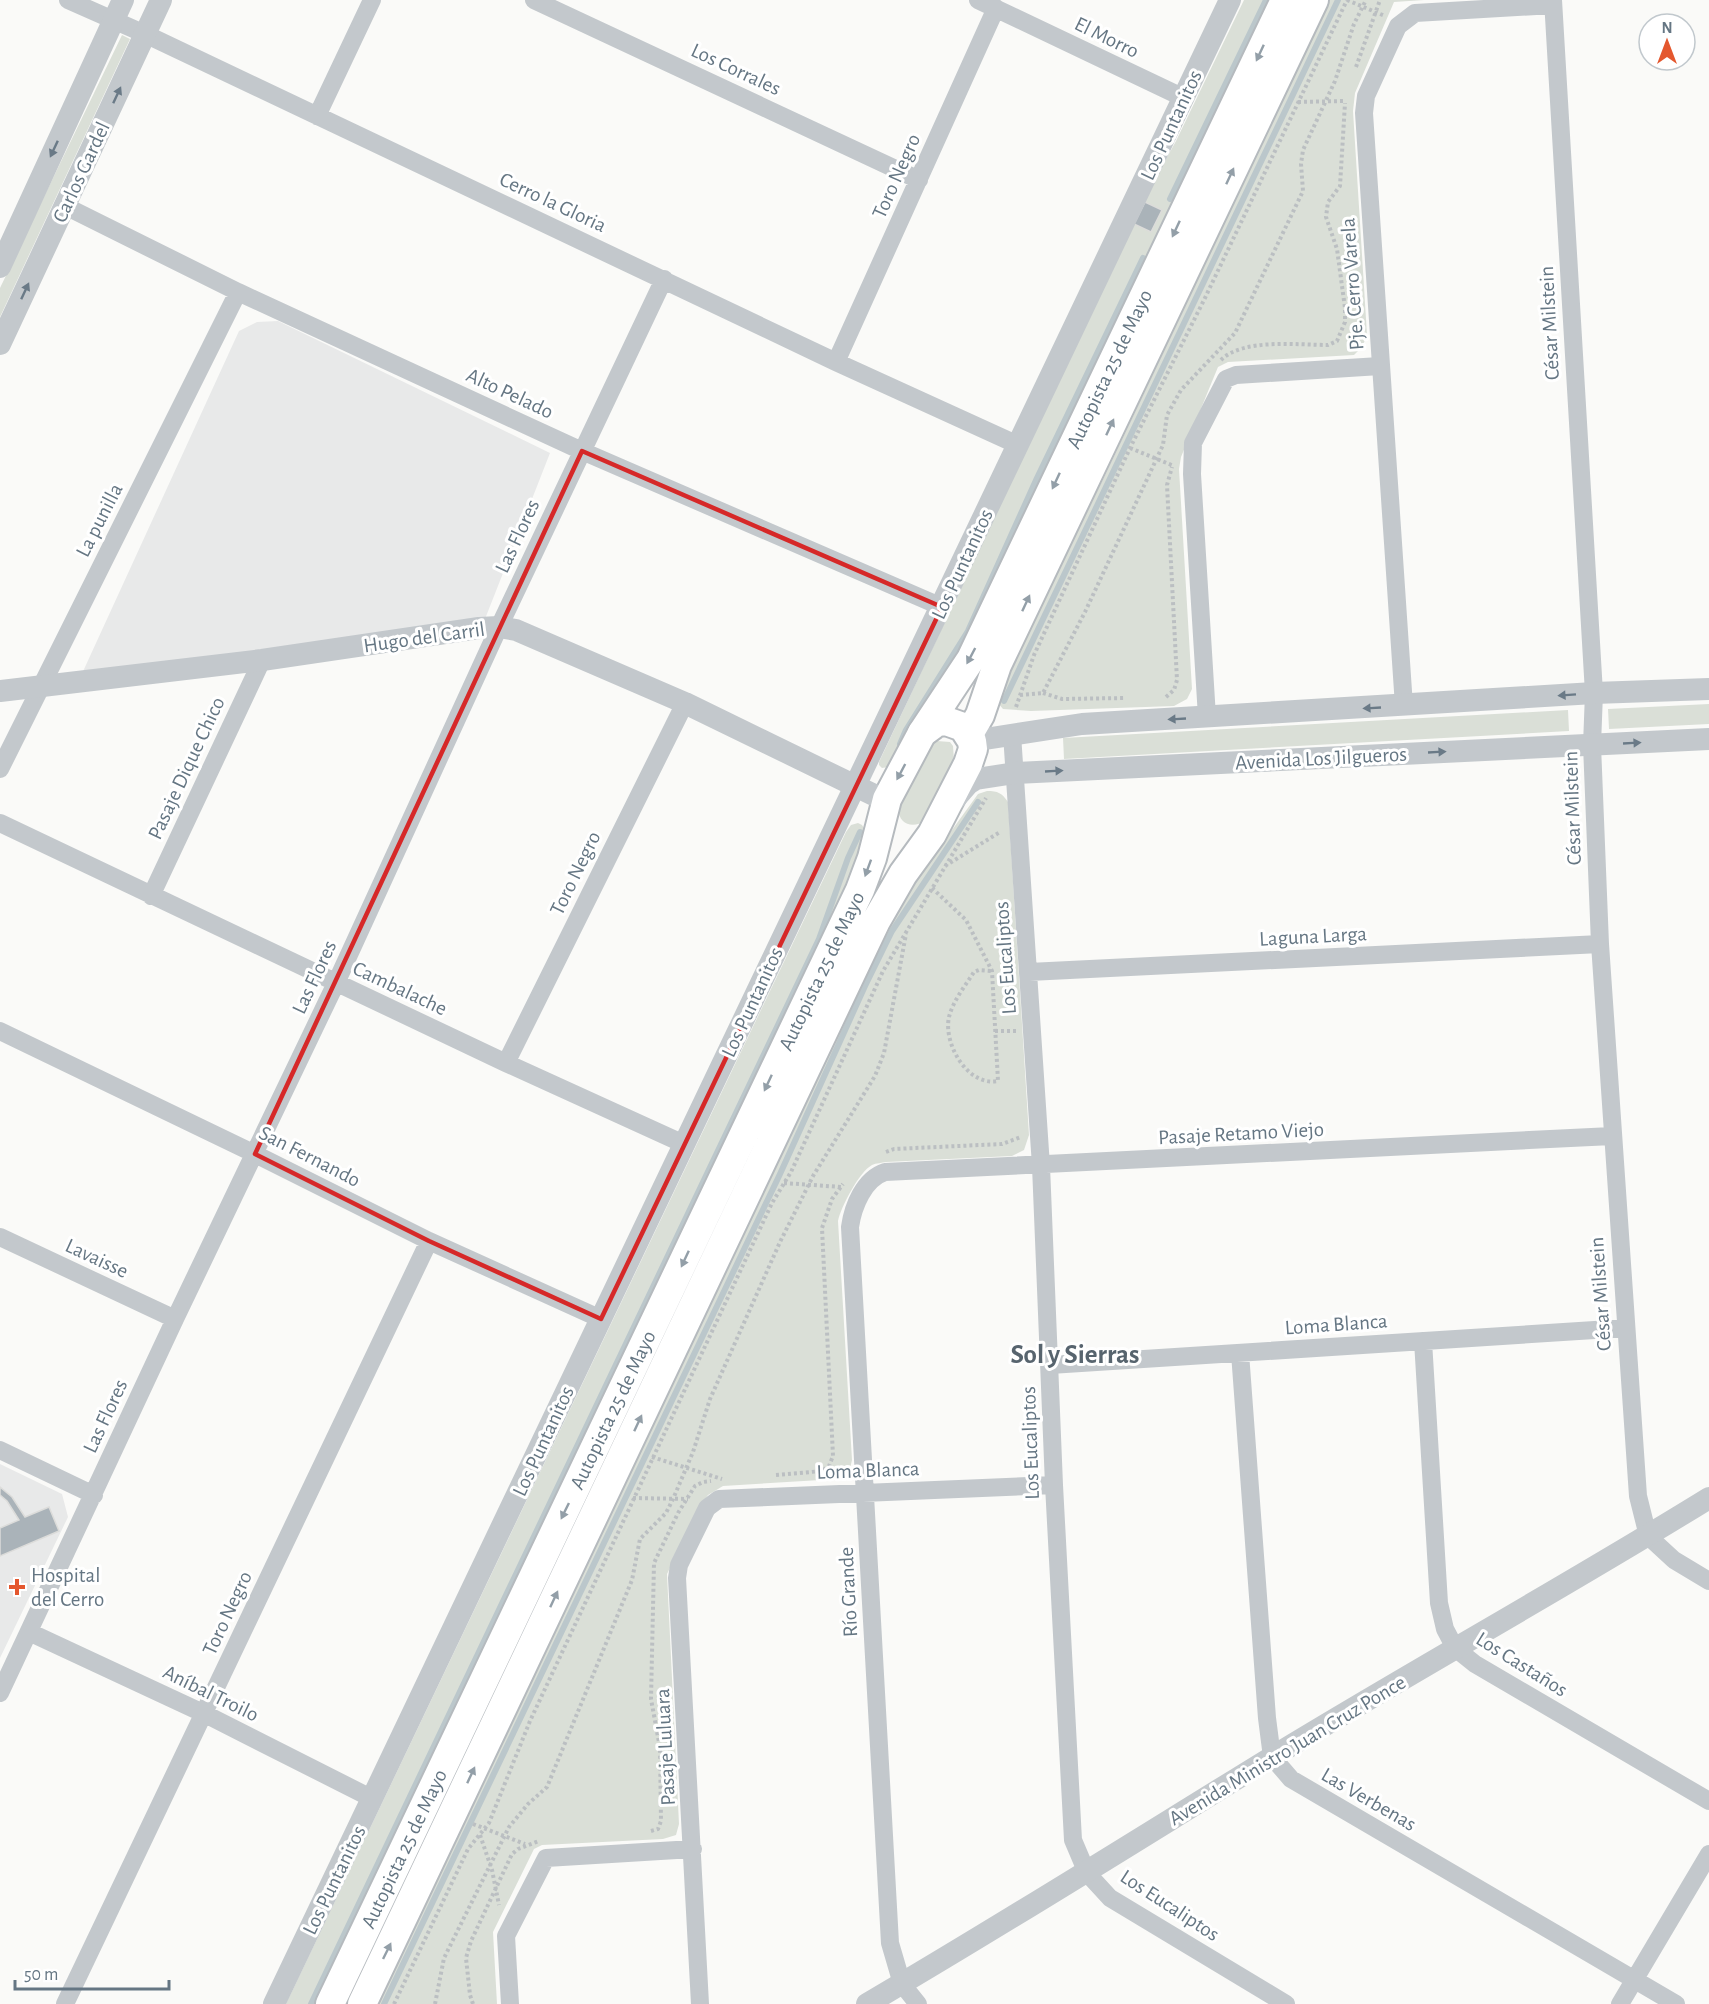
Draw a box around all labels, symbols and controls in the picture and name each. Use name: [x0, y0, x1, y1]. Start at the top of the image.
north arrow: [1637, 12, 1697, 72]
street label: El Morro: [1071, 13, 1142, 62]
text: N: [1661, 20, 1673, 36]
street label: Los Corrales: [688, 40, 784, 99]
one-way arrow: [1255, 44, 1264, 61]
street label: Los Puntanitos: [1137, 67, 1206, 183]
one-way arrow: [112, 87, 121, 104]
street label: Carlos Gardel: [49, 119, 114, 226]
street label: Toro Negro: [869, 131, 924, 222]
one-way arrow: [50, 140, 59, 157]
one-way arrow: [1225, 167, 1234, 184]
street label: Cerro la Gloria: [496, 169, 610, 236]
street label: Pje. Cerro Varela: [1337, 217, 1368, 351]
one-way arrow: [1171, 220, 1180, 237]
street label: César Milstein: [1536, 265, 1563, 381]
one-way arrow: [21, 282, 30, 299]
street label: Autopista 25 de Mayo: [1063, 286, 1156, 452]
street label: Alto Pelado: [463, 364, 557, 423]
one-way arrow: [1105, 419, 1114, 436]
one-way arrow: [1051, 472, 1060, 489]
street label: La punilla: [72, 480, 127, 560]
street label: Las Flores: [491, 496, 544, 576]
street label: Los Puntanitos: [928, 506, 997, 622]
one-way arrow: [1021, 595, 1030, 612]
street label: Hugo del Carril: [362, 619, 486, 656]
one-way arrow: [966, 648, 976, 665]
one-way arrow: [1557, 691, 1576, 700]
street label: Pasaje Dique Chico: [144, 694, 229, 843]
one-way arrow: [1363, 703, 1382, 712]
one-way arrow: [1168, 714, 1187, 724]
one-way arrow: [1623, 738, 1642, 747]
street label: Avenida Los Jilgueros: [1235, 744, 1408, 773]
one-way arrow: [1428, 748, 1447, 757]
street label: César Milstein: [1560, 750, 1585, 865]
one-way arrow: [896, 763, 906, 780]
one-way arrow: [1044, 767, 1063, 776]
street label: Toro Negro: [546, 828, 605, 918]
one-way arrow: [863, 859, 873, 877]
street label: Autopista 25 de Mayo: [775, 888, 869, 1054]
street label: Los Eucaliptos: [991, 901, 1020, 1015]
street label: Laguna Larga: [1259, 923, 1368, 950]
street label: Las Flores: [288, 937, 341, 1017]
street label: Los Puntanitos: [718, 944, 787, 1060]
street label: Cambalache: [349, 958, 450, 1019]
one-way arrow: [764, 1074, 773, 1091]
street label: Pasaje Retamo Viejo: [1158, 1119, 1325, 1148]
street label: San Fernando: [256, 1122, 364, 1191]
street label: Lavaisse: [62, 1235, 131, 1282]
street label: César Milstein: [1586, 1236, 1615, 1352]
one-way arrow: [680, 1251, 689, 1268]
street label: Loma Blanca: [1284, 1310, 1388, 1339]
street label: Autopista 25 de Mayo: [566, 1327, 660, 1493]
district label: Sol y Sierras: [1011, 1341, 1139, 1369]
street label: Las Flores: [79, 1376, 132, 1456]
street label: Los Puntanitos: [509, 1383, 578, 1499]
street label: Los Eucaliptos: [1018, 1386, 1043, 1500]
one-way arrow: [633, 1414, 642, 1431]
street label: Loma Blanca: [816, 1458, 920, 1483]
one-way arrow: [560, 1502, 569, 1519]
street label: Río Grande: [836, 1546, 861, 1638]
place label: Hospital del Cerro: [31, 1565, 104, 1610]
street label: Toro Negro: [199, 1568, 256, 1659]
marker: Hospital del Cerro: [8, 1578, 26, 1596]
one-way arrow: [550, 1591, 559, 1608]
street label: Los Castaños: [1472, 1628, 1571, 1701]
street label: Aníbal Troilo: [160, 1661, 262, 1726]
street label: Avenida Ministro Juan Cruz Ponce: [1165, 1671, 1409, 1830]
street label: Pasaje Luluara: [652, 1688, 679, 1806]
street label: Las Verbenas: [1318, 1764, 1420, 1835]
street label: Autopista 25 de Mayo: [358, 1766, 451, 1932]
one-way arrow: [466, 1767, 475, 1784]
street label: Los Puntanitos: [299, 1822, 370, 1938]
street label: Los Eucaliptos: [1116, 1866, 1223, 1945]
one-way arrow: [382, 1943, 391, 1960]
scale bar: [15, 1953, 170, 1991]
text: 50 m: [24, 1966, 58, 1984]

